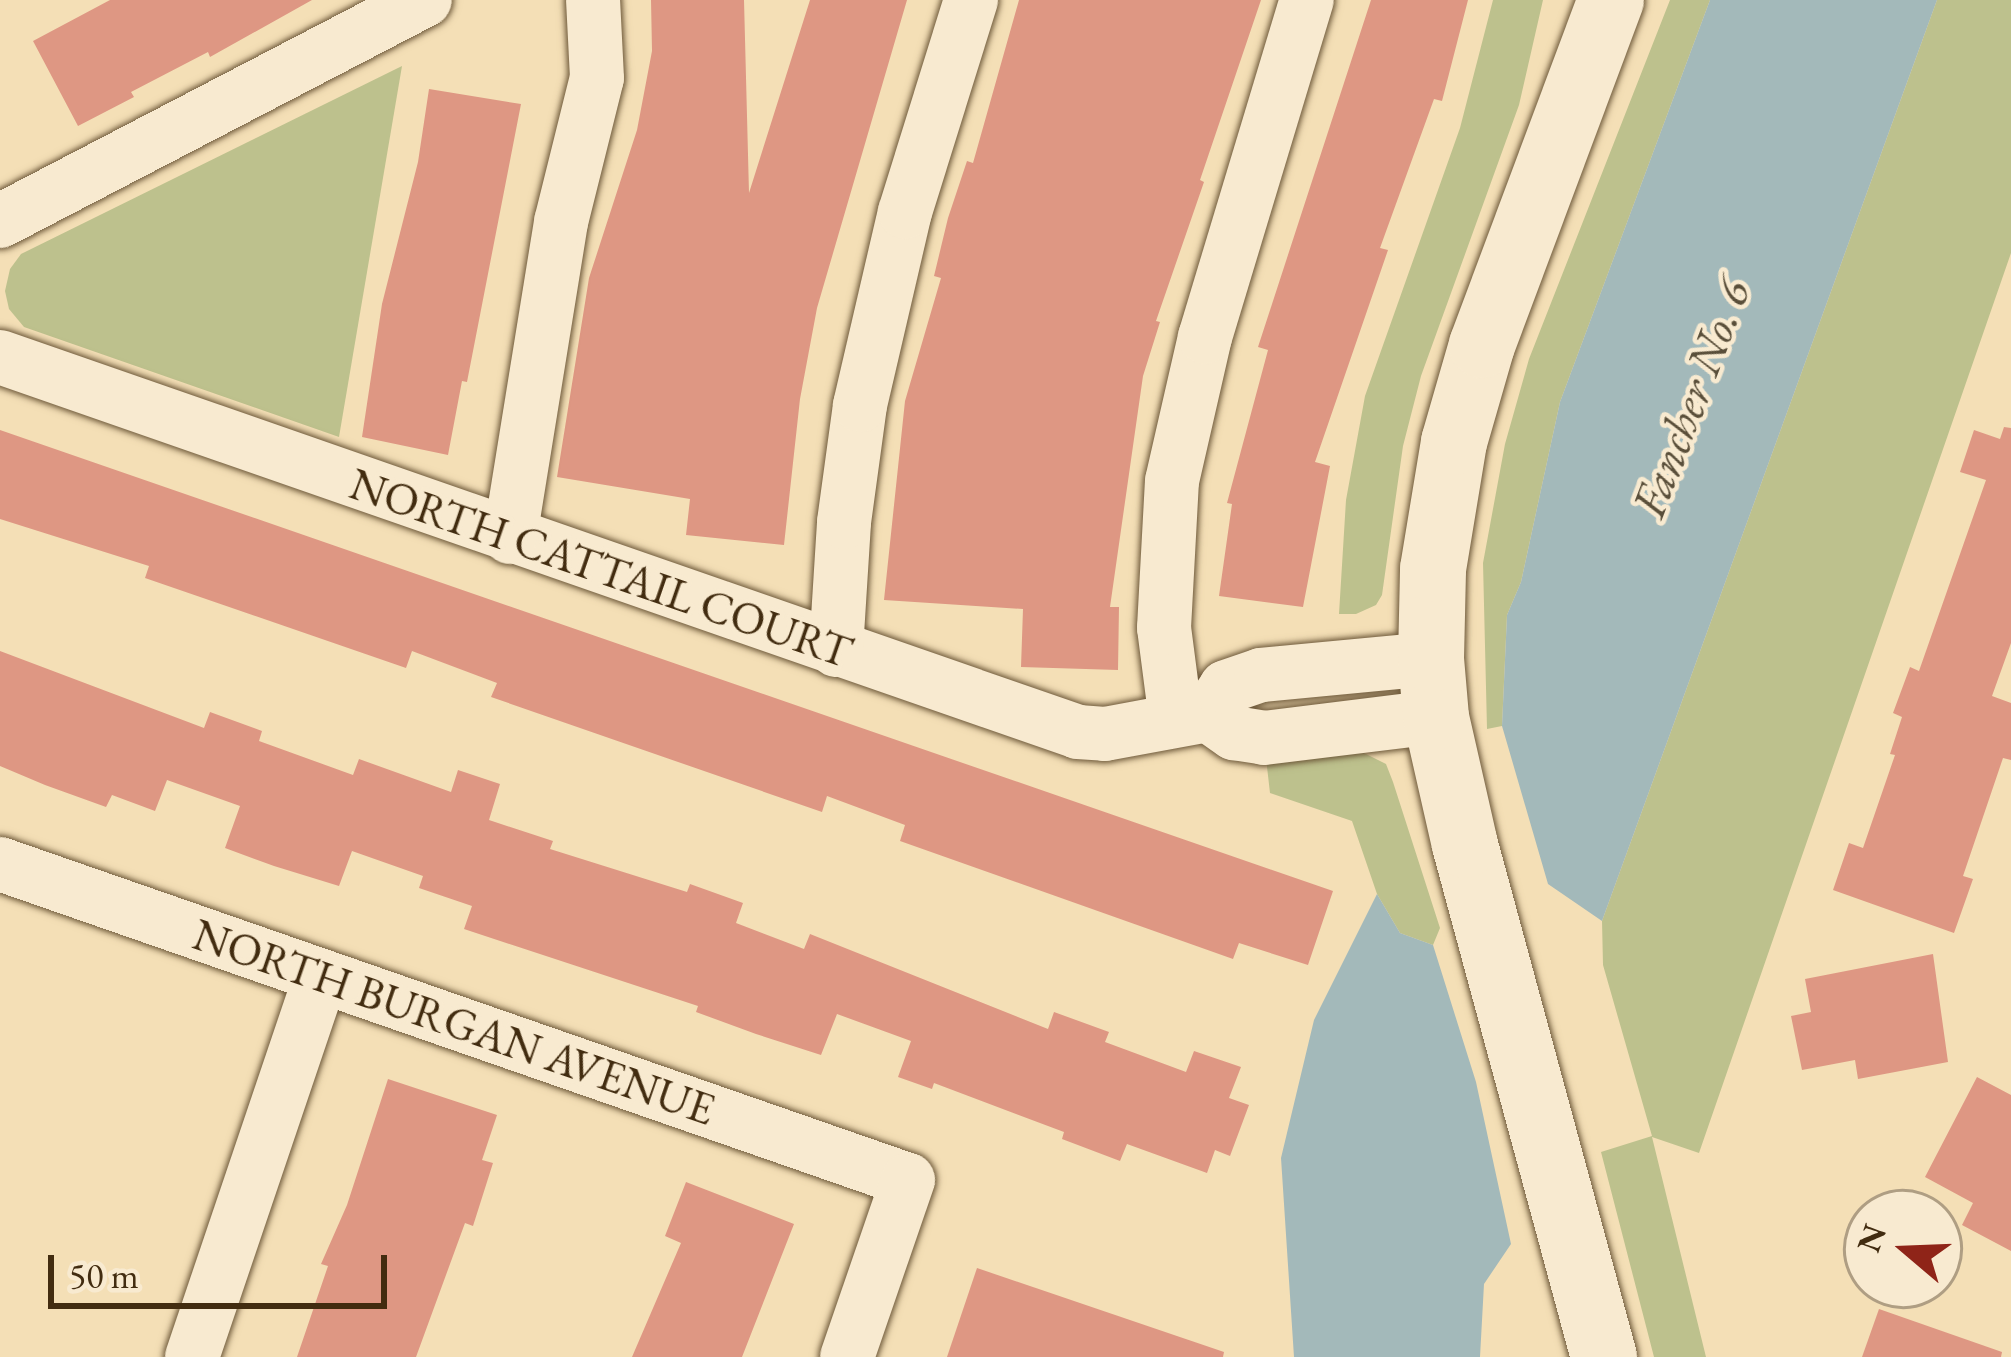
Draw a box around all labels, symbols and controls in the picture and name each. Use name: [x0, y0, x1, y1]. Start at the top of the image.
water label: Fancher No. 6: [1619, 271, 1763, 525]
street label: NORTH CATTAIL COURT: [343, 457, 859, 679]
street label: NORTH BURGAN AVENUE: [186, 907, 722, 1137]
north arrow: [1843, 1189, 1963, 1309]
text: N: [1847, 1218, 1896, 1258]
scale bar: [54, 1231, 393, 1305]
text: 50 m: [69, 1252, 139, 1299]

